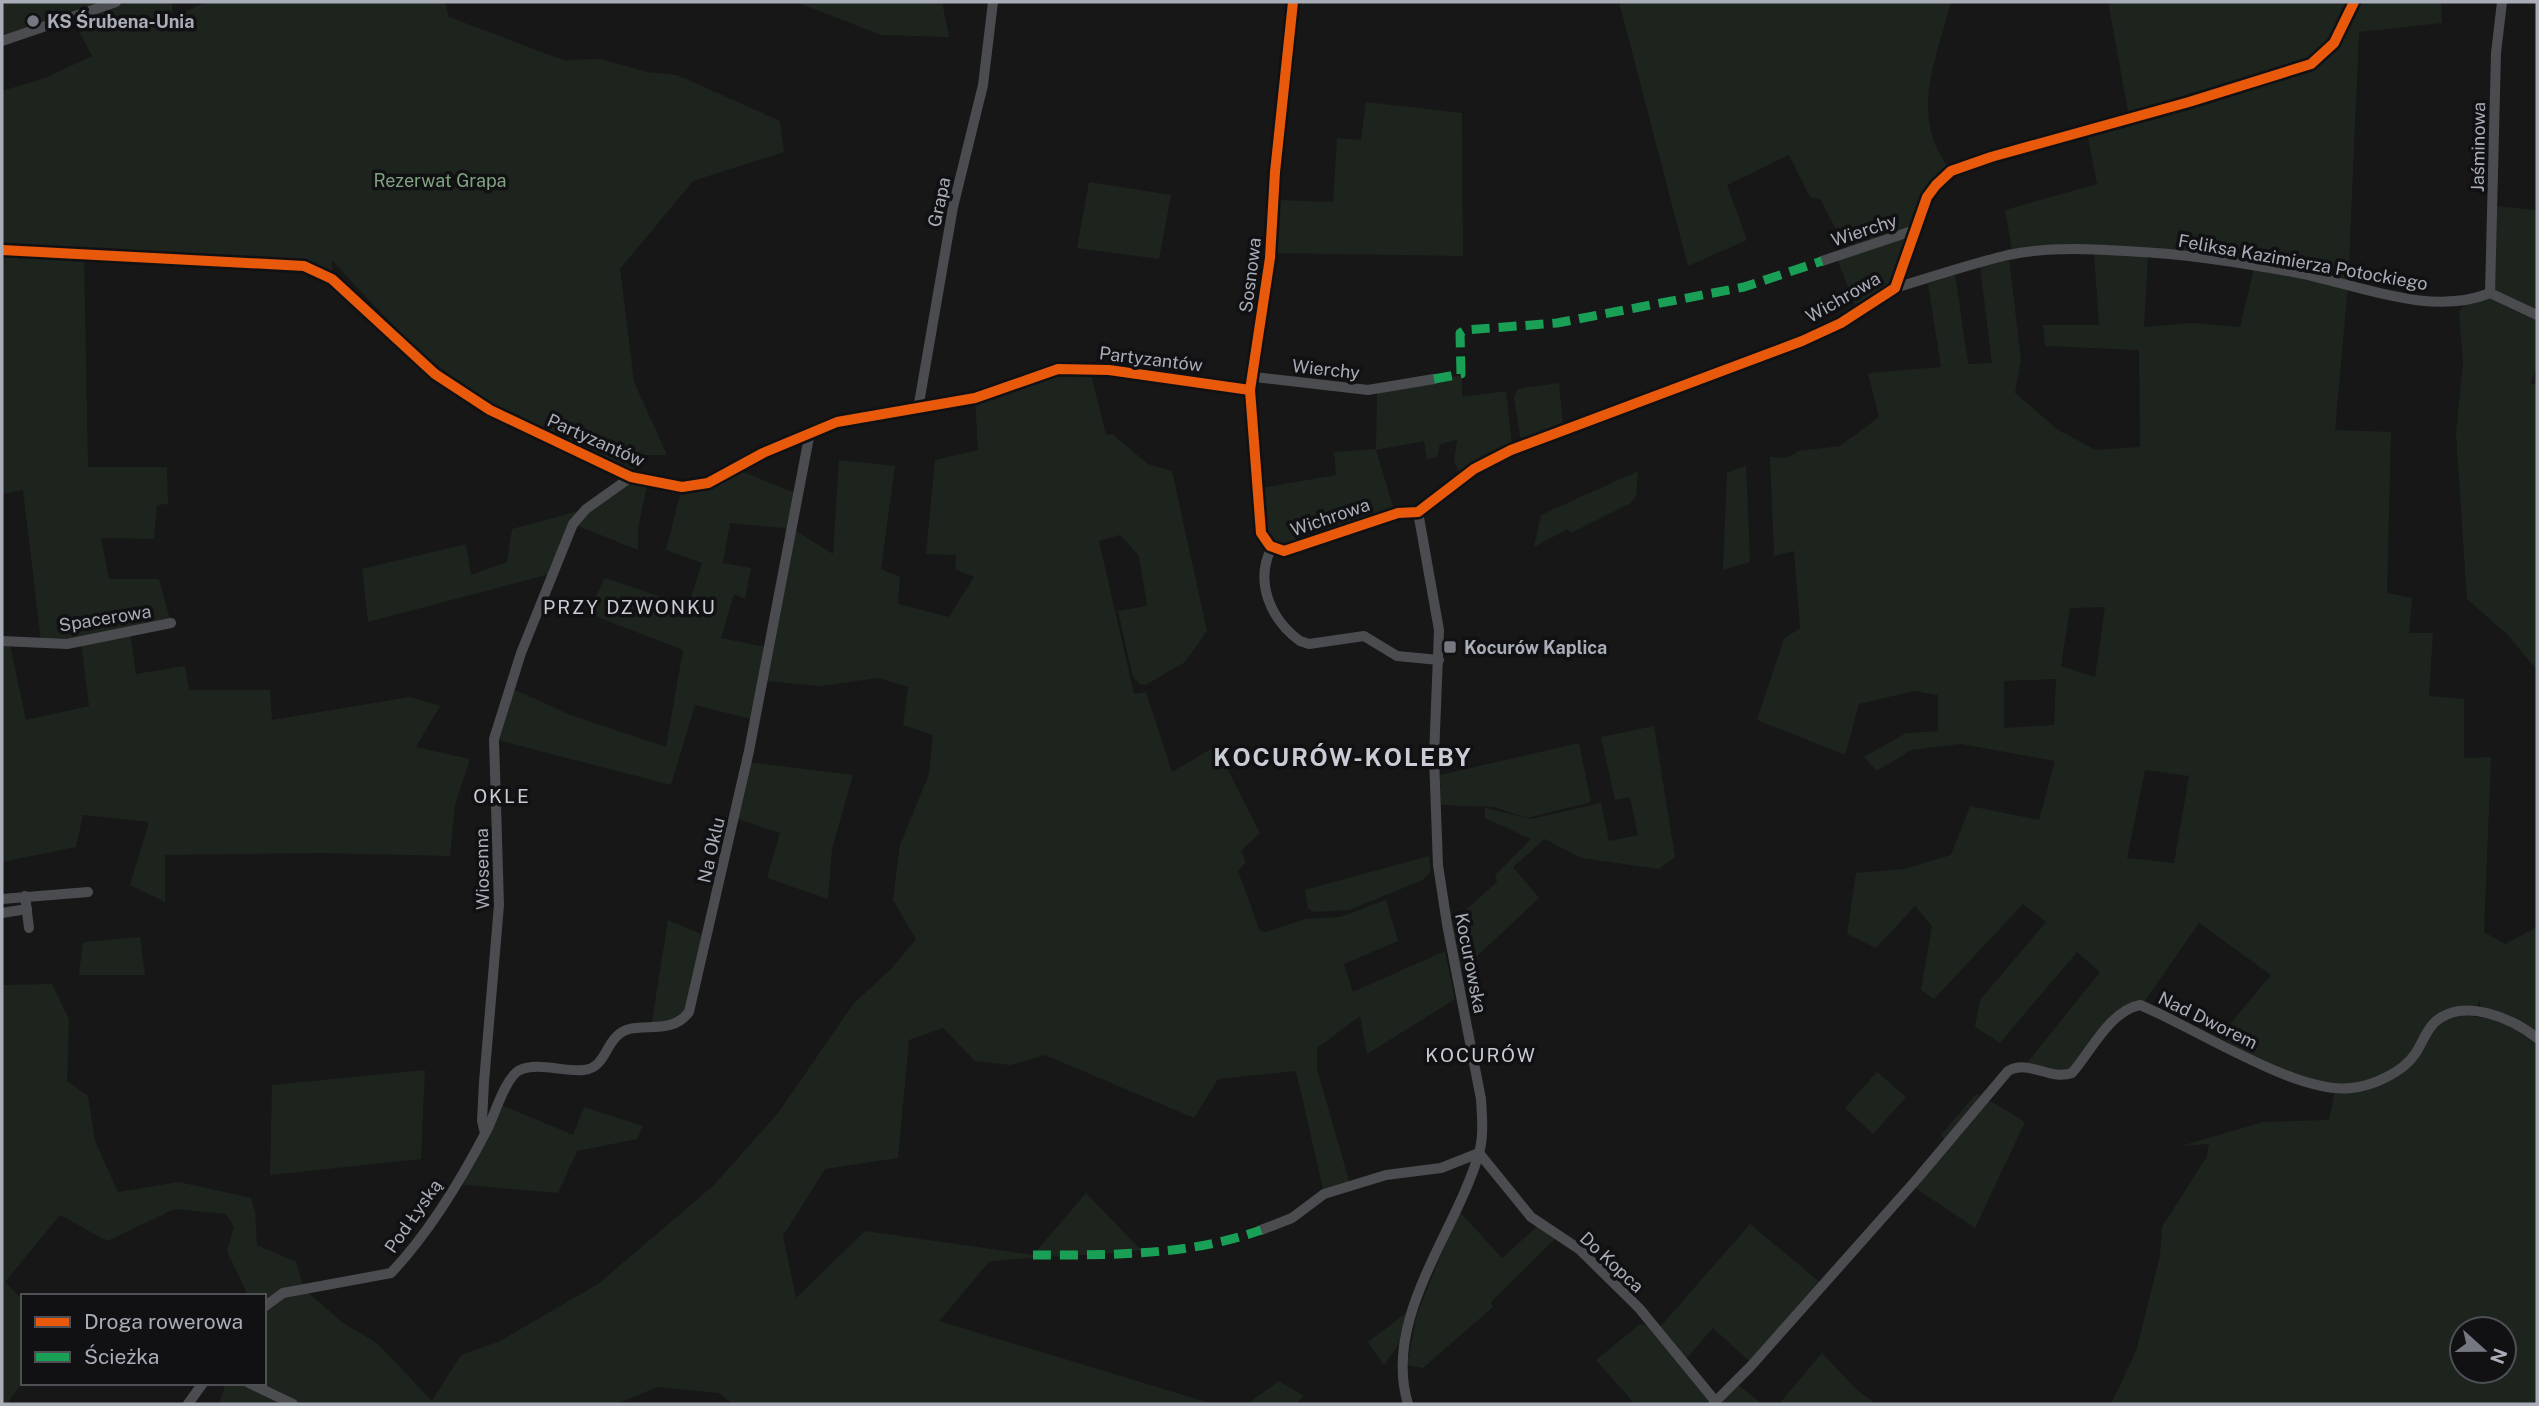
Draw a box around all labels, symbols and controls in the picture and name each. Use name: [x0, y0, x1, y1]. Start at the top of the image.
place label: KS Śrubena-Unia: [47, 10, 194, 32]
marker: KS Śrubena-Unia: [25, 13, 41, 29]
street label: Jaśminowa: [2467, 102, 2489, 192]
park label: Rezerwat Grapa: [373, 170, 507, 191]
street label: Grapa: [923, 175, 955, 229]
street label: Wierchy: [1828, 209, 1900, 251]
street label: Feliksa Kazimierza Potockiego: [2177, 230, 2429, 294]
street label: Sosnowa: [1235, 236, 1265, 314]
street label: Wichrowa: [1802, 267, 1884, 327]
street label: Partyzantów: [1098, 342, 1204, 376]
street label: Wierchy: [1291, 355, 1361, 383]
street label: Partyzantów: [544, 409, 648, 471]
street label: Wichrowa: [1288, 494, 1372, 540]
district label: PRZY DZWONKU: [543, 596, 717, 618]
street label: Spacerowa: [57, 600, 153, 636]
place label: Kocurów Kaplica: [1464, 637, 1607, 658]
marker: Kocurów Kaplica: [1442, 639, 1458, 655]
district label: KOCURÓW-KOLEBY: [1213, 743, 1473, 771]
district label: OKLE: [473, 785, 531, 807]
street label: Na Oklu: [693, 815, 729, 885]
street label: Wiosenna: [471, 828, 493, 910]
street label: Kocurowska: [1451, 911, 1491, 1015]
street label: Nad Dworem: [2155, 987, 2261, 1053]
district label: KOCURÓW: [1425, 1044, 1537, 1066]
street label: Pod Łyską: [380, 1175, 446, 1257]
street label: Do Kopca: [1576, 1227, 1648, 1297]
legend: [21, 1294, 266, 1385]
text: Droga rowerowa: [84, 1309, 243, 1334]
north arrow: [2448, 1315, 2518, 1385]
text: Ścieżka: [84, 1344, 159, 1369]
text: N: [2486, 1345, 2512, 1367]

